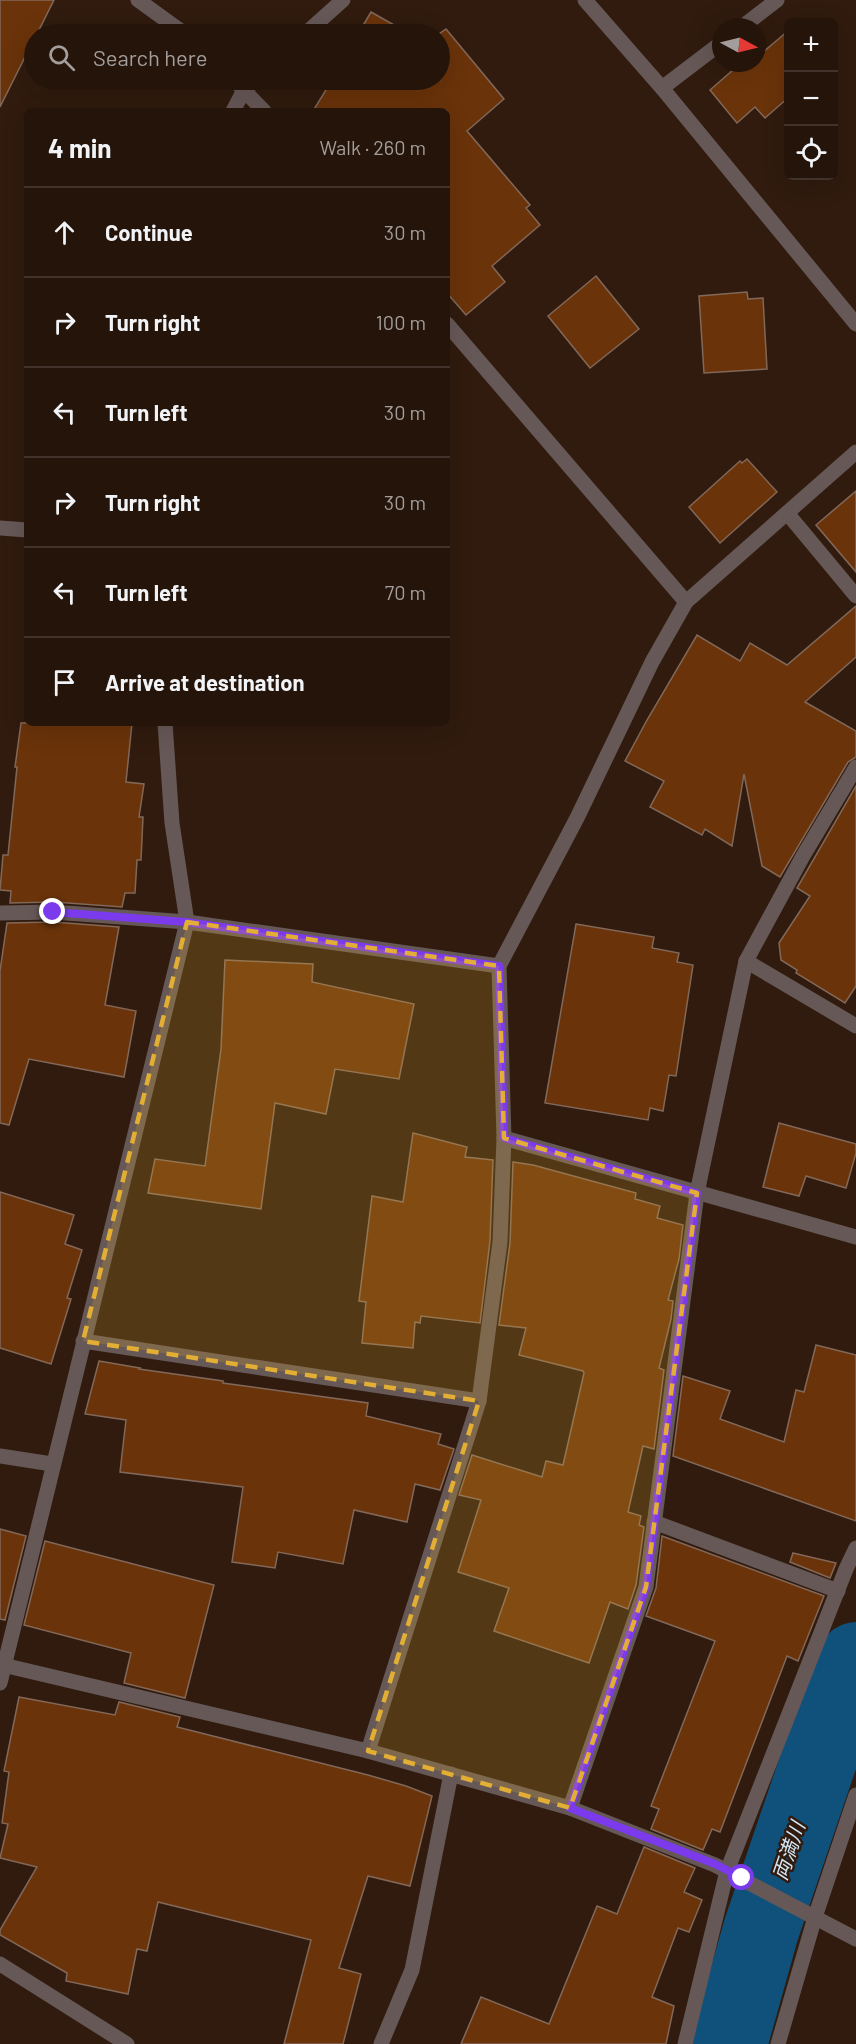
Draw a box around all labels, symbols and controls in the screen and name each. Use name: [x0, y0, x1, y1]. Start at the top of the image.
north arrow: [712, 18, 766, 72]
map controls: [784, 18, 838, 180]
button: +: [784, 18, 838, 72]
search box: [24, 24, 450, 90]
icon: search: [45, 41, 78, 74]
text: Search here: [93, 44, 207, 70]
button: −: [784, 72, 838, 126]
button: locate: [784, 126, 838, 180]
text: 4 min: [48, 132, 112, 163]
text: Walk · 260 m: [319, 135, 426, 159]
icon: ahead: [48, 216, 81, 249]
text: Continue: [105, 219, 193, 245]
text: 30 m: [384, 220, 426, 244]
icon: right: [48, 306, 81, 339]
text: Turn right: [105, 309, 200, 335]
text: 100 m: [376, 310, 426, 334]
icon: left: [48, 396, 81, 429]
text: Turn left: [105, 399, 188, 425]
text: 30 m: [384, 400, 426, 424]
icon: right: [48, 486, 81, 519]
text: Turn right: [105, 489, 200, 515]
text: 30 m: [384, 490, 426, 514]
icon: left: [48, 576, 81, 609]
text: Turn left: [105, 579, 188, 605]
text: 70 m: [385, 580, 426, 604]
icon: arrive: [48, 666, 81, 699]
text: Arrive at destination: [105, 669, 304, 695]
route end: [39, 898, 65, 924]
water label: 両満川: [767, 1817, 810, 1883]
route start: [728, 1864, 754, 1890]

